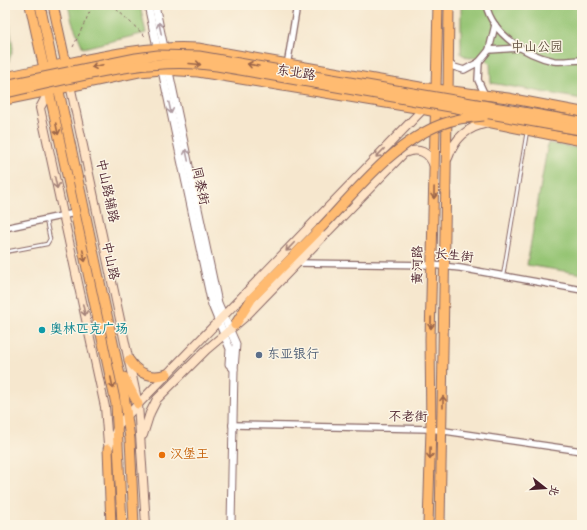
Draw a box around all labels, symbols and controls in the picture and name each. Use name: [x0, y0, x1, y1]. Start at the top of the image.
one-way arrow: [155, 22, 163, 35]
park label: 中山公园: [511, 40, 563, 56]
one-way arrow: [188, 60, 201, 67]
one-way arrow: [247, 61, 260, 69]
one-way arrow: [91, 62, 104, 70]
street label: 东北路: [276, 63, 317, 84]
one-way arrow: [167, 101, 175, 114]
one-way arrow: [53, 122, 61, 135]
one-way arrow: [375, 148, 385, 158]
one-way arrow: [182, 149, 190, 162]
street label: 中山路辅路: [92, 157, 121, 224]
street label: 同泰街: [188, 165, 211, 207]
one-way arrow: [53, 176, 61, 189]
one-way arrow: [430, 186, 437, 199]
street label: 中山路: [98, 240, 121, 282]
one-way arrow: [285, 242, 294, 252]
street label: 黄河路: [410, 245, 427, 285]
street label: 长生街: [434, 247, 474, 266]
one-way arrow: [81, 250, 89, 263]
one-way arrow: [80, 303, 88, 316]
one-way arrow: [427, 316, 434, 329]
place label: 奥林匹克广场: [50, 322, 128, 338]
marker: 奥林匹克广场: [37, 325, 47, 335]
place label: 东亚银行: [267, 347, 319, 363]
marker: 东亚银行: [254, 350, 264, 360]
one-way arrow: [108, 377, 116, 390]
one-way arrow: [439, 396, 447, 409]
street label: 不老街: [388, 409, 428, 426]
one-way arrow: [426, 446, 434, 459]
place label: 汉堡王: [170, 447, 209, 463]
marker: 汉堡王: [157, 450, 167, 460]
north arrow: [525, 468, 565, 508]
text: 北: [545, 483, 560, 497]

